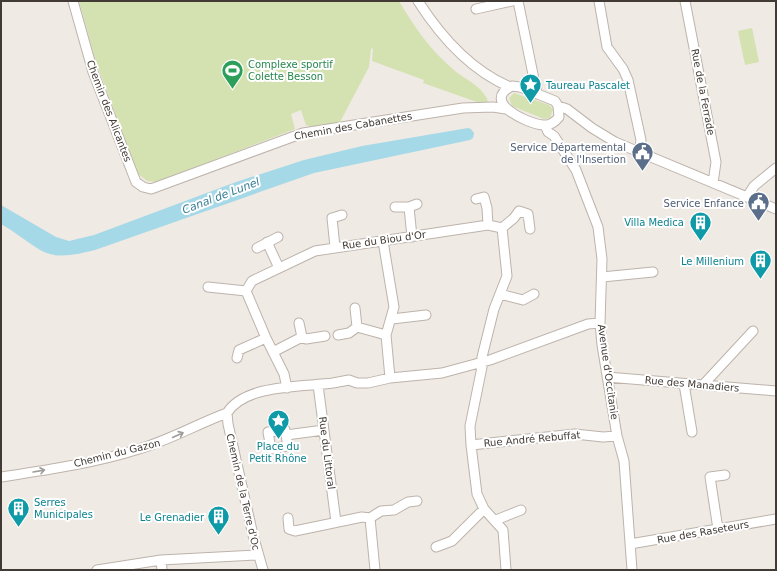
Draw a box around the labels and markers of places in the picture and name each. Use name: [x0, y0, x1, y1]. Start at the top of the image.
sports icon: Complexe sportif Colette Besson: [219, 57, 245, 90]
place label: Complexe sportif Colette Besson: [248, 59, 333, 82]
place icon: Taureau Pascalet: [517, 72, 543, 105]
place label: Taureau Pascalet: [545, 80, 630, 91]
public building icon: Service Départemental de l'Insertion: [629, 140, 655, 173]
place label: Service Départemental de l'Insertion: [510, 142, 626, 165]
public building icon: Service Enfance: [746, 190, 772, 223]
place label: Service Enfance: [664, 198, 744, 209]
building icon: Villa Medica: [687, 209, 713, 242]
place label: Villa Medica: [624, 217, 684, 228]
building icon: Le Millenium: [747, 248, 773, 281]
place label: Le Millenium: [681, 256, 744, 267]
place icon: Place du Petit Rhône: [265, 407, 291, 440]
place label: Place du Petit Rhône: [249, 441, 307, 464]
building icon: Serres Municipales: [5, 495, 31, 528]
place label: Serres Municipales: [34, 497, 93, 520]
building icon: Le Grenadier: [206, 504, 232, 537]
place label: Le Grenadier: [140, 512, 205, 523]

